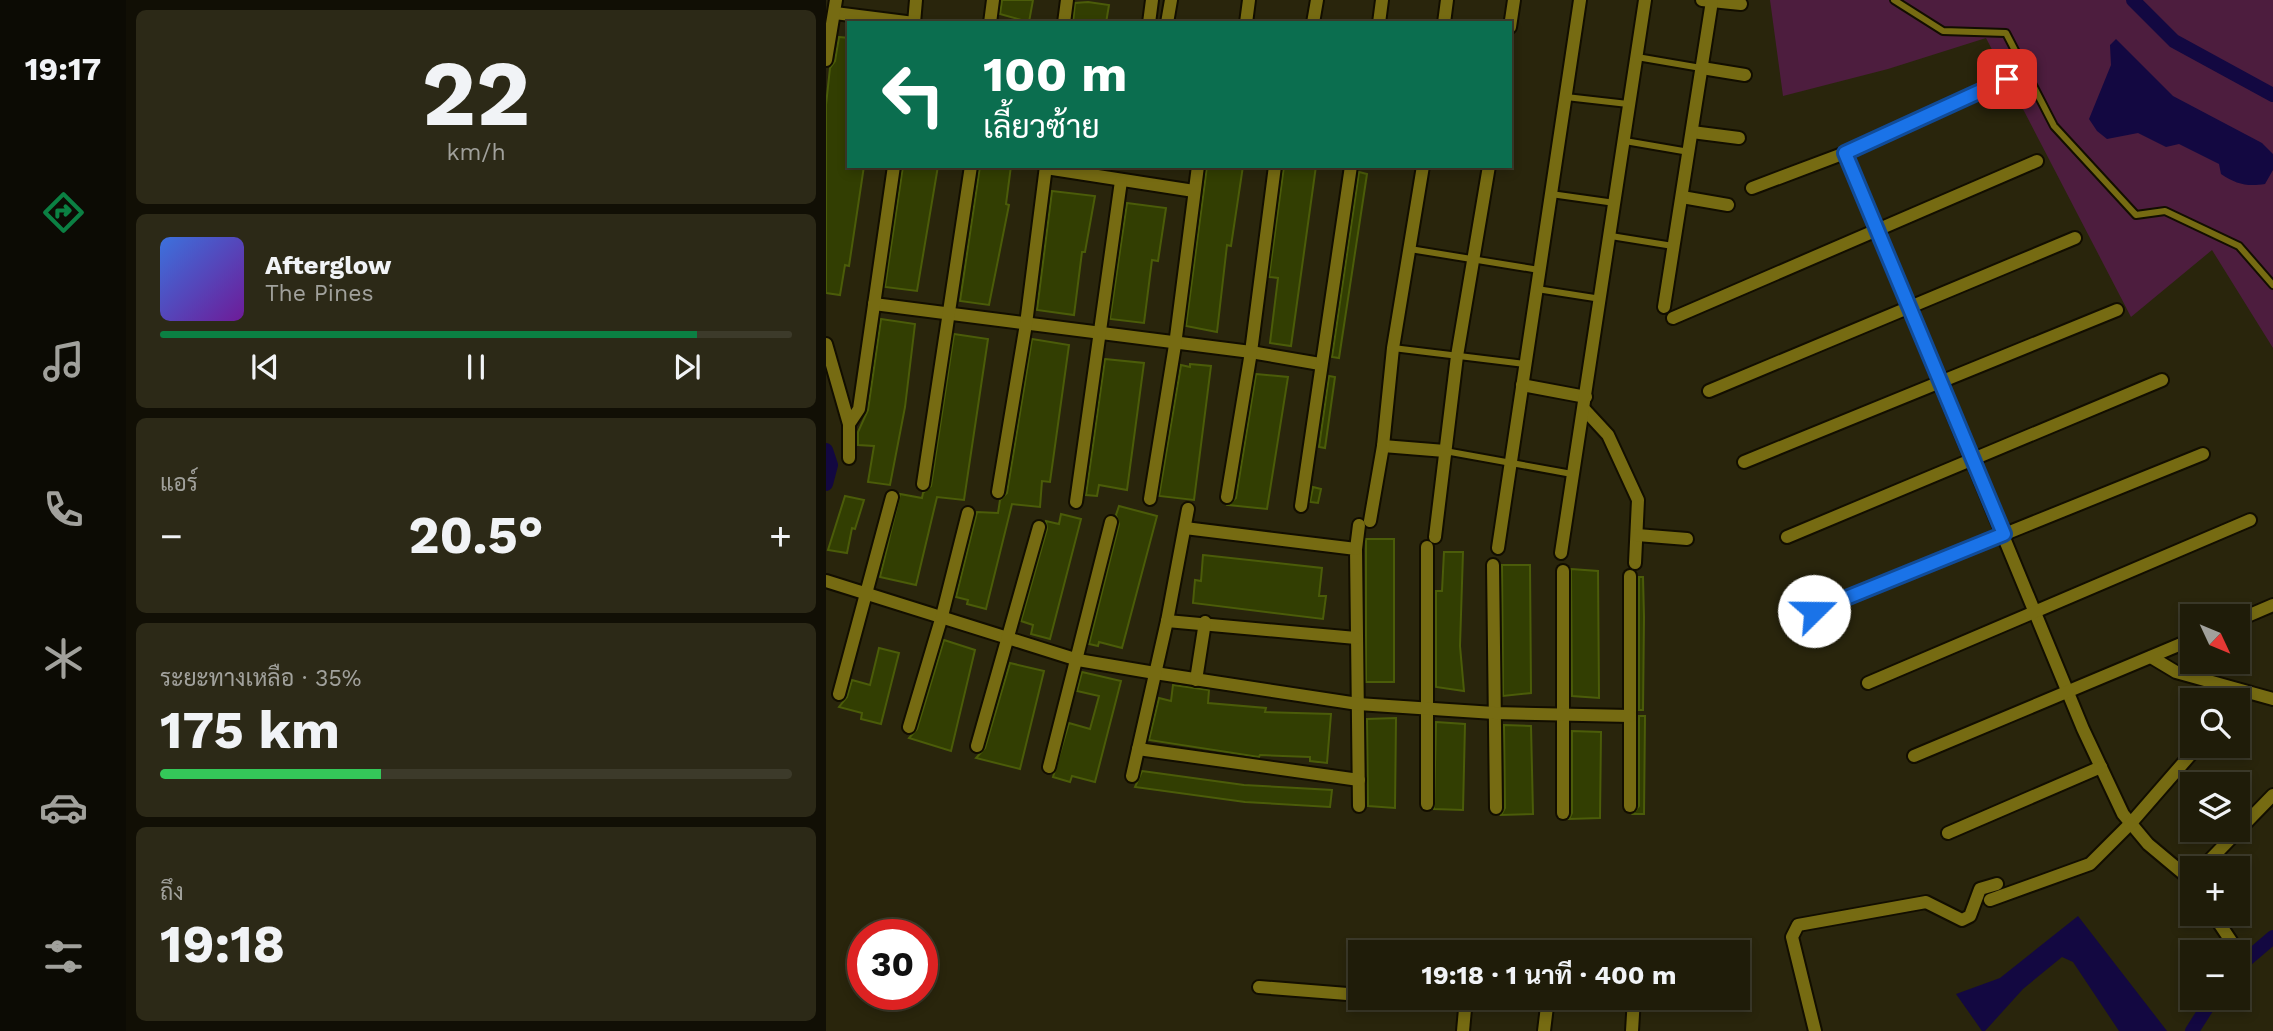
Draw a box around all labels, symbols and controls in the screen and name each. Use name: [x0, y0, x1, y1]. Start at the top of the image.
text: 22: [422, 40, 530, 147]
text: 100 m: [983, 45, 1127, 103]
icon: left: [868, 49, 959, 140]
pin: [1977, 49, 2037, 109]
text: 19:17: [25, 50, 101, 88]
icon: arrive: [1988, 60, 2026, 98]
text: เลี้ยวซ้าย: [983, 108, 1100, 146]
text: km/h: [446, 139, 506, 166]
icon: directions: [39, 188, 88, 237]
text: Afterglow: [265, 250, 391, 280]
text: The Pines: [265, 280, 374, 307]
icon: music: [39, 337, 88, 386]
icon: previous: [246, 348, 284, 386]
icon: pause: [457, 348, 495, 386]
icon: next: [668, 348, 706, 386]
text: แอร์: [160, 470, 198, 497]
icon: phone: [39, 485, 88, 534]
text: 20.5°: [408, 505, 544, 566]
text: −: [160, 514, 183, 558]
text: +: [769, 514, 792, 558]
position arrow: [1777, 574, 1851, 648]
north arrow: [2180, 604, 2250, 674]
map controls: [2180, 604, 2250, 1010]
icon: climate: [39, 634, 88, 683]
text: ระยะทางเหลือ · 35%: [160, 665, 362, 692]
button: search: [2180, 688, 2250, 758]
text: 175 km: [160, 700, 340, 761]
button: layers: [2180, 772, 2250, 842]
icon: car: [39, 783, 88, 832]
button: +: [2180, 856, 2250, 926]
text: ถึง: [160, 879, 184, 906]
text: 19:18: [160, 914, 285, 975]
speed limit sign: 30: [847, 919, 938, 1010]
icon: filters: [39, 932, 88, 981]
button: −: [2180, 940, 2250, 1010]
text: 19:18 · 1 นาที · 400 m: [1422, 960, 1676, 990]

